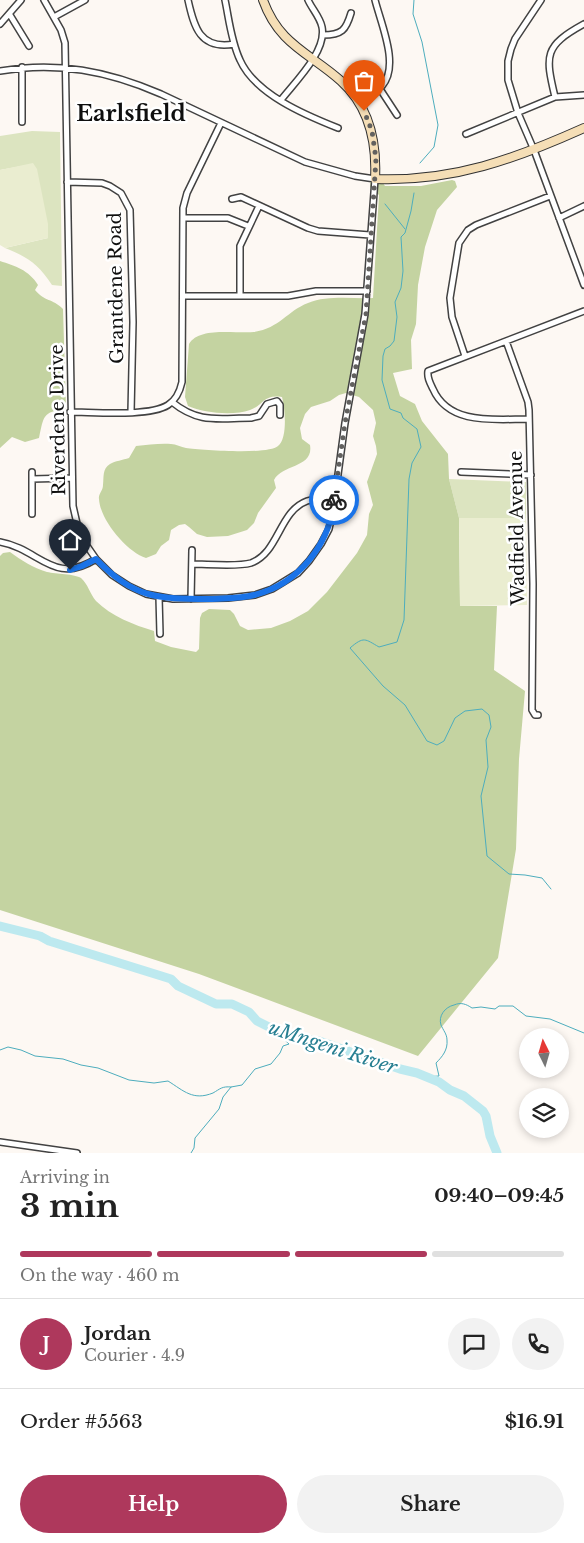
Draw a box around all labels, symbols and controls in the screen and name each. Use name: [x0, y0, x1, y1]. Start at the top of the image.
pin: [343, 60, 385, 111]
icon: bag: [350, 67, 378, 95]
district label: Earlsfield: [76, 100, 186, 127]
street label: Grantdene Road: [104, 212, 128, 364]
street label: Riverdene Drive: [46, 344, 70, 496]
street label: Wadfield Avenue: [505, 450, 529, 607]
courier: [309, 475, 359, 525]
icon: bike: [320, 486, 348, 514]
pin: [49, 519, 91, 570]
icon: home: [56, 526, 84, 554]
water label: uMngeni River: [266, 1016, 401, 1079]
north arrow: [519, 1028, 569, 1078]
map controls: [519, 1028, 569, 1138]
button: layers: [519, 1088, 569, 1138]
text: Arriving in: [20, 1167, 110, 1187]
text: 09:40–09:45: [434, 1184, 564, 1207]
text: 3 min: [20, 1186, 119, 1226]
text: On the way · 460 m: [20, 1265, 179, 1285]
button: chat: [448, 1318, 500, 1370]
button: phone: [512, 1318, 564, 1370]
text: Jordan: [84, 1322, 151, 1345]
text: J: [42, 1332, 50, 1355]
text: Courier · 4.9: [84, 1345, 185, 1365]
text: Order #5563: [20, 1410, 143, 1433]
text: $16.91: [505, 1410, 564, 1433]
button: Help: [20, 1475, 287, 1533]
button: Share: [297, 1475, 564, 1533]

